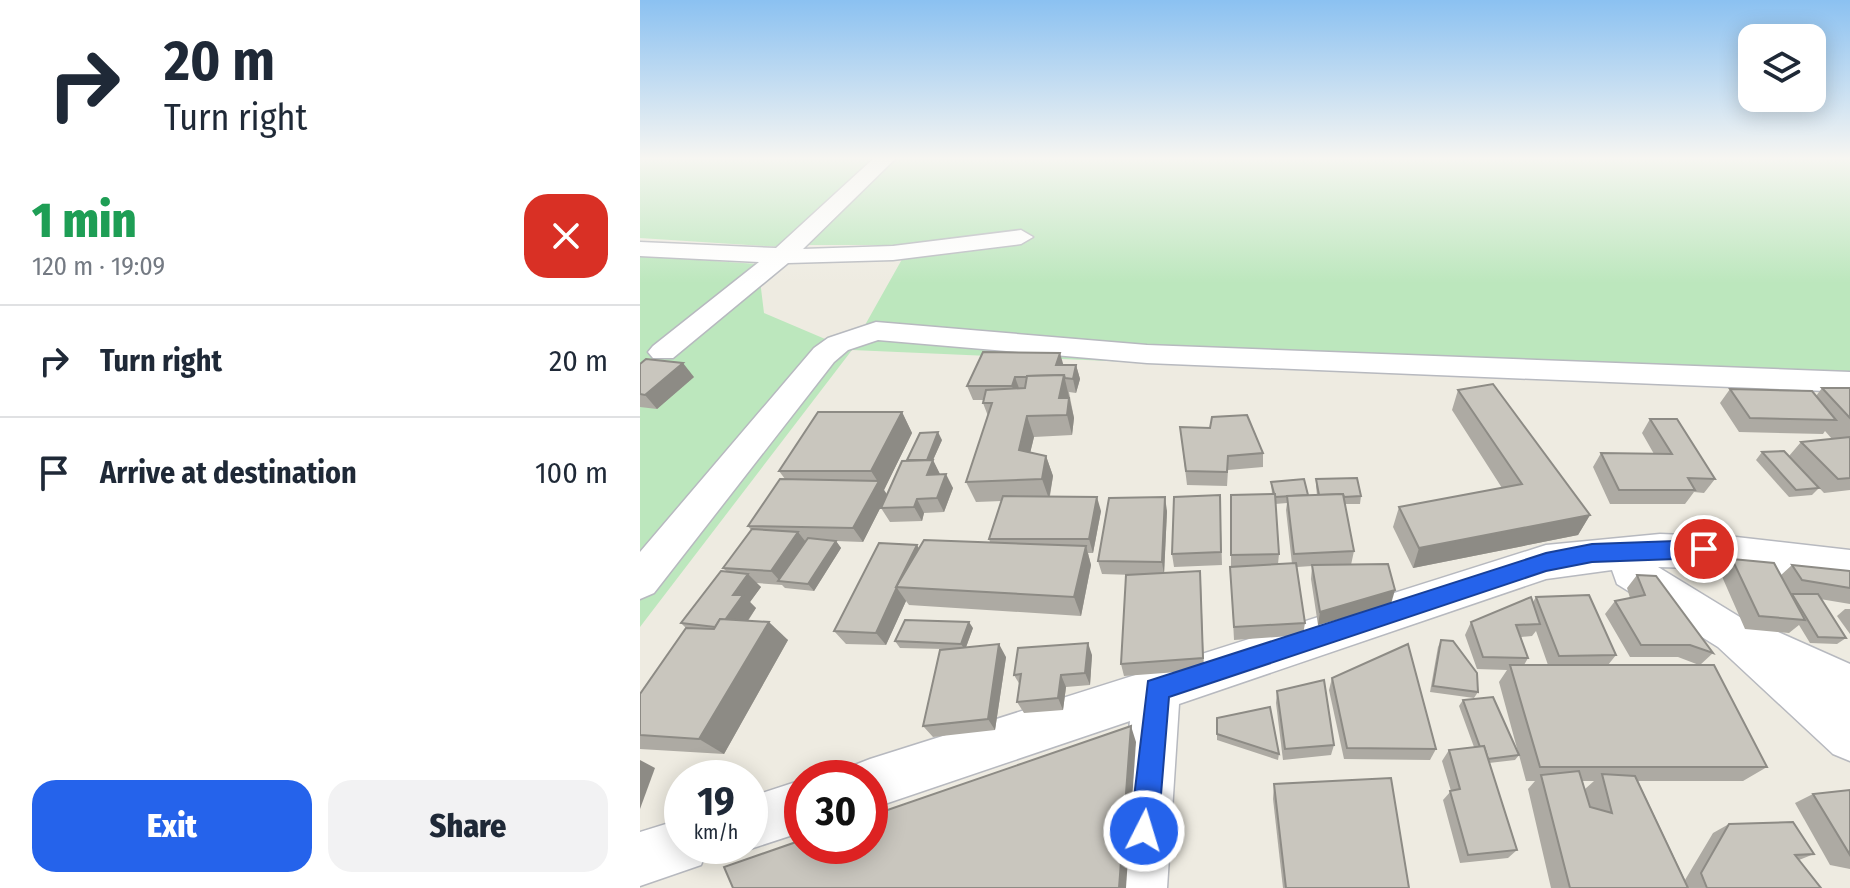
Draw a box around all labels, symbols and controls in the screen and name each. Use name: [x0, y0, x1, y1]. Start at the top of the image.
map controls: [1738, 24, 1826, 112]
button: layers: [1738, 24, 1826, 112]
text: 20 m: [164, 28, 275, 95]
icon: right: [32, 32, 136, 136]
text: Turn right: [164, 96, 307, 140]
text: 1 min: [32, 192, 136, 250]
button: close: [524, 194, 608, 278]
text: 120 m · 19:09: [32, 251, 165, 282]
icon: right: [32, 339, 76, 383]
text: Turn right: [100, 343, 222, 379]
text: 20 m: [549, 343, 608, 379]
icon: arrive: [32, 451, 76, 495]
text: Arrive at destination: [100, 455, 357, 491]
text: 100 m: [535, 455, 608, 491]
pin: [1670, 515, 1738, 583]
icon: arrive: [1682, 527, 1726, 571]
speed limit sign: 30: [784, 760, 888, 864]
text: 19: [697, 778, 735, 826]
button: Exit: [32, 780, 312, 872]
button: Share: [328, 780, 608, 872]
position arrow: [1102, 789, 1186, 873]
text: km/h: [694, 820, 738, 844]

